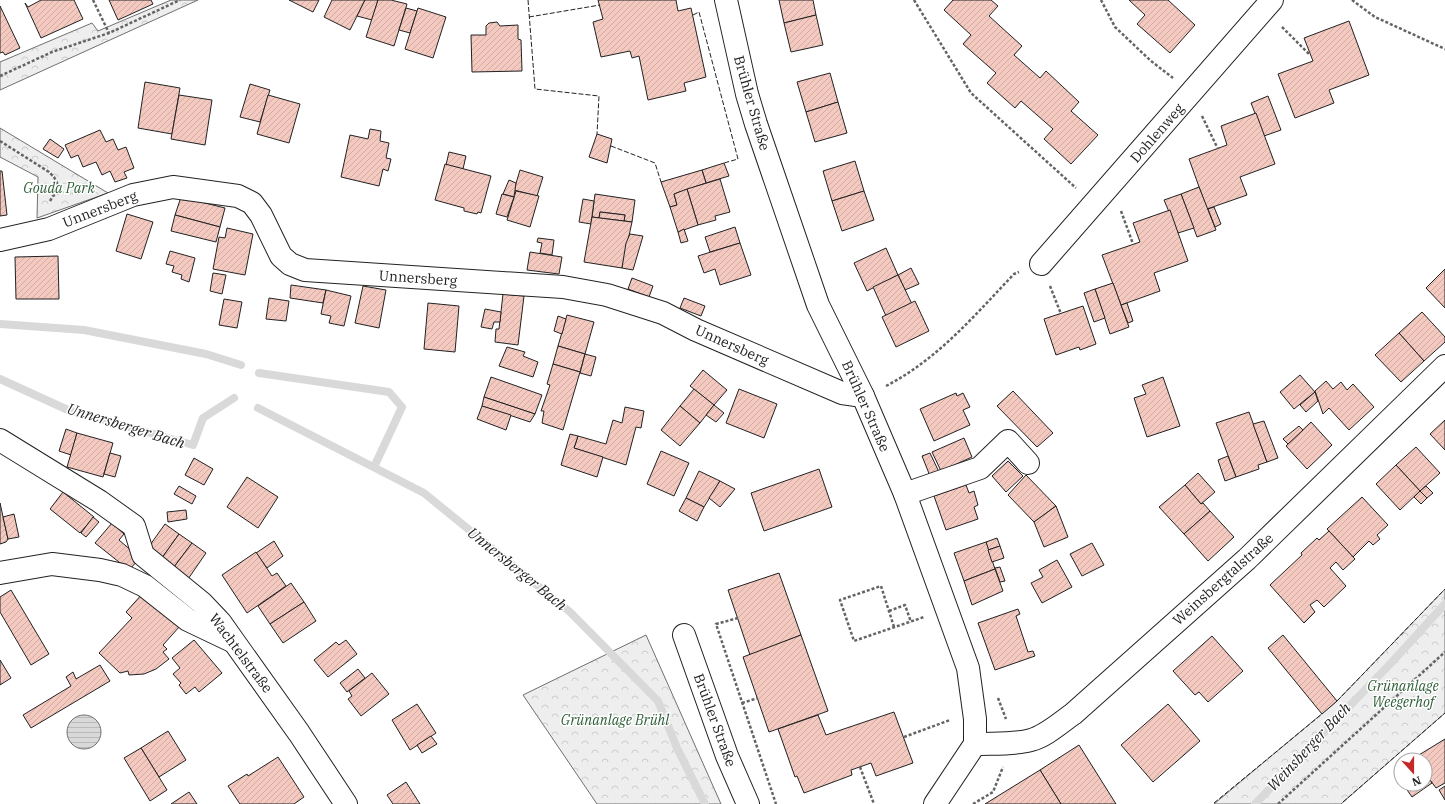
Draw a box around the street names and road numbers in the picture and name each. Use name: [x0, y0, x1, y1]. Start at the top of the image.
street label: Brühler Straße: [730, 53, 774, 153]
street label: Dohlenweg: [1126, 99, 1188, 166]
street label: Unnersberg: [60, 186, 140, 231]
street label: Unnersberg: [378, 266, 458, 290]
street label: Unnersberg: [692, 321, 772, 369]
street label: Brühler Straße: [838, 358, 894, 454]
street label: Weinsbergtalstraße: [1169, 529, 1277, 629]
street label: Wachtelstraße: [205, 610, 277, 696]
street label: Brühler Straße: [690, 671, 740, 769]

